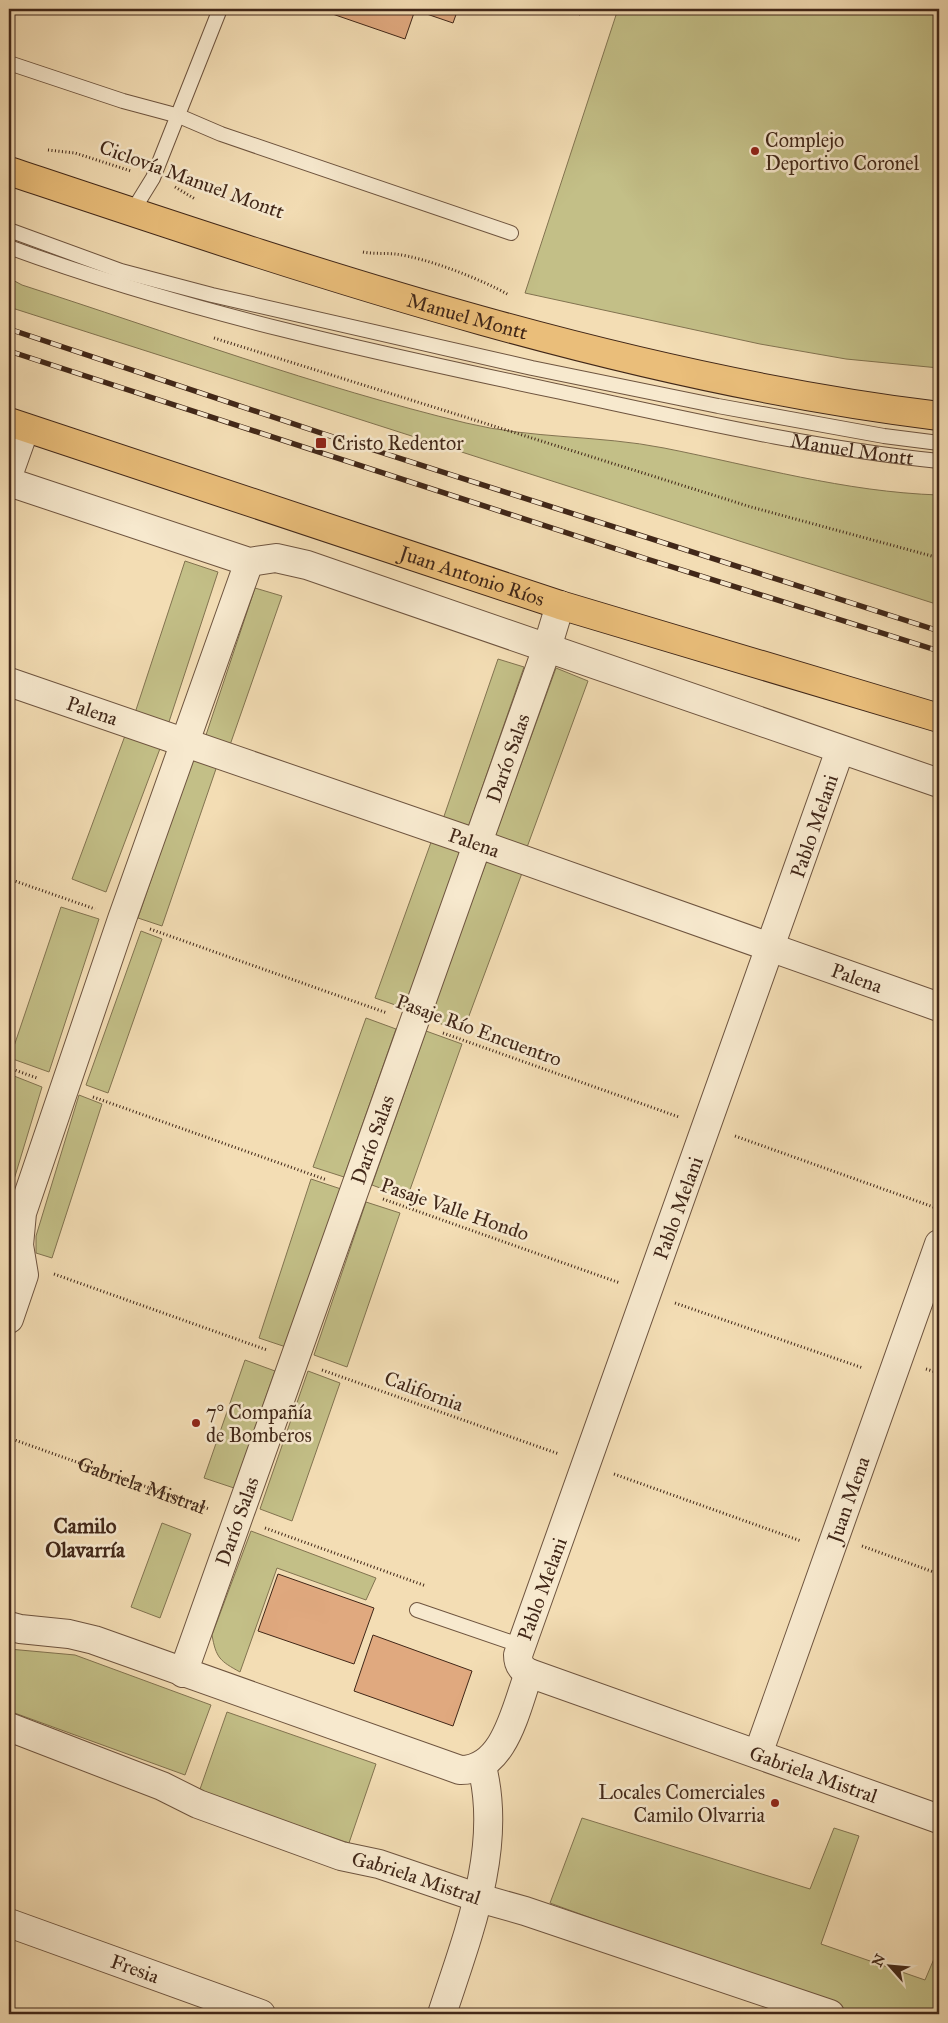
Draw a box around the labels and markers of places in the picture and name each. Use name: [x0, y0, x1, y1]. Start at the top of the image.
place label: Complejo Deportivo Coronel: [765, 128, 920, 175]
marker: Complejo Deportivo Coronel: [749, 145, 761, 157]
place label: Cristo Redentor: [332, 431, 464, 455]
marker: Cristo Redentor: [314, 436, 328, 450]
place label: 7° Compañía de Bomberos: [206, 1400, 313, 1447]
marker: 7° Compañía de Bomberos: [190, 1417, 202, 1429]
place label: Locales Comerciales Camilo Olvarria: [598, 1780, 766, 1827]
marker: Locales Comerciales Camilo Olvarria: [769, 1797, 781, 1809]

